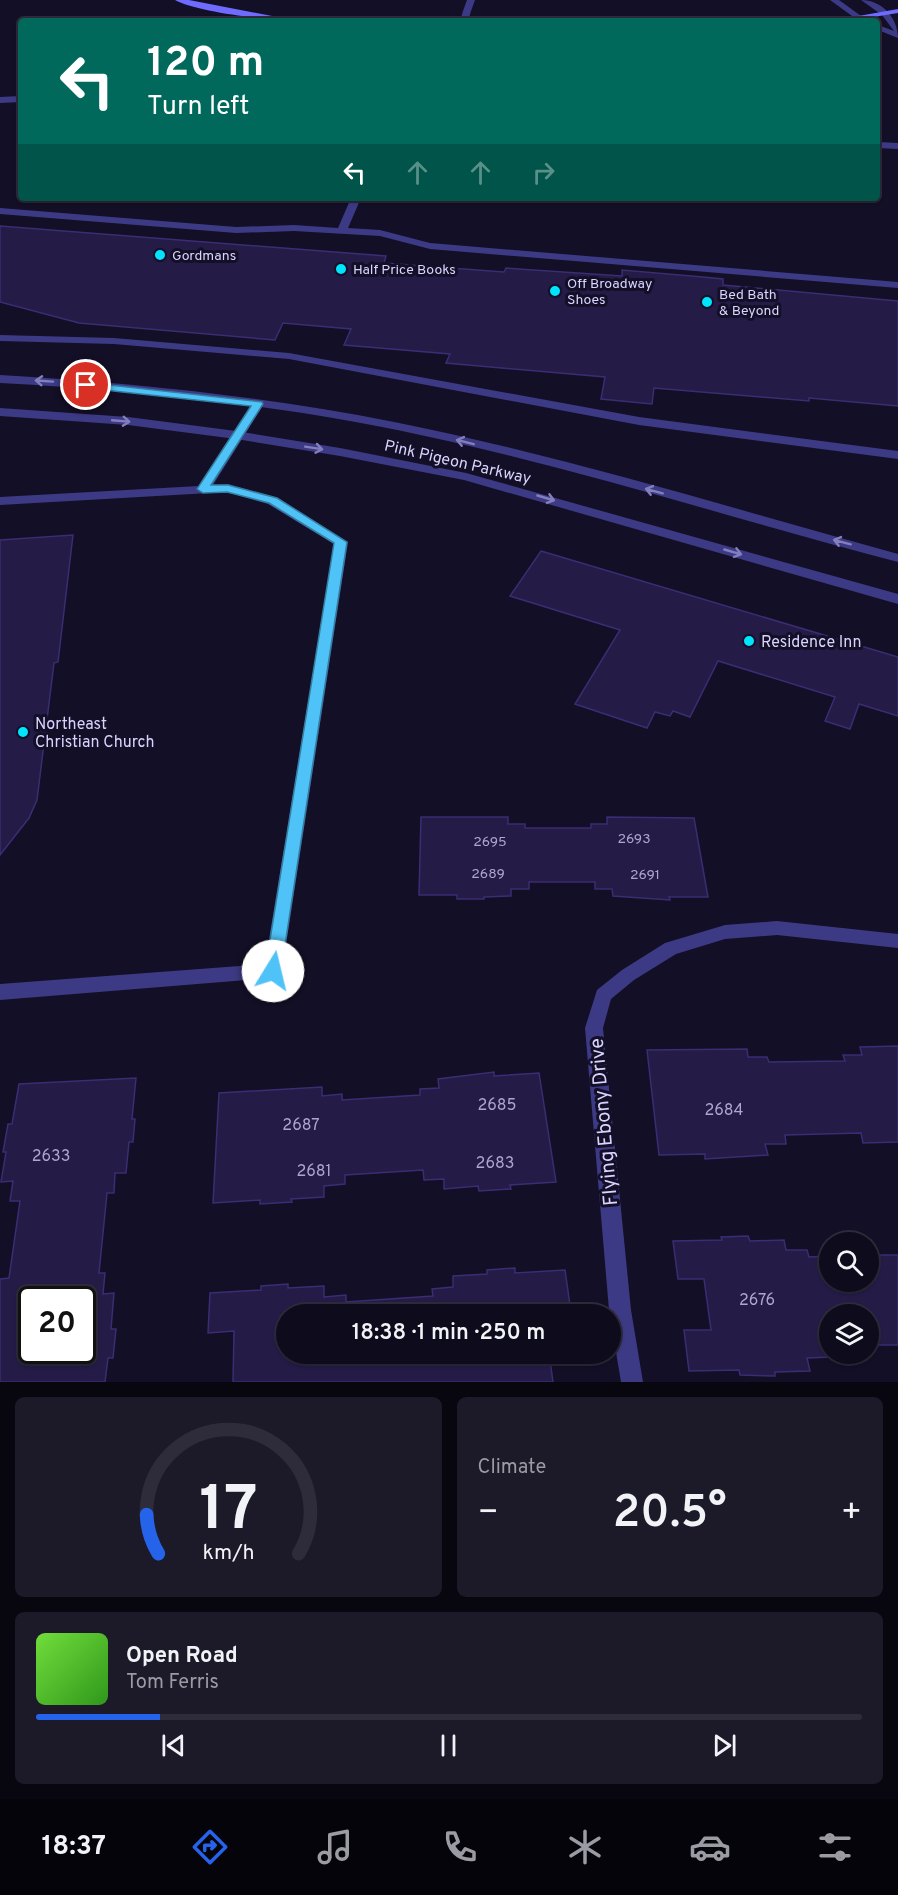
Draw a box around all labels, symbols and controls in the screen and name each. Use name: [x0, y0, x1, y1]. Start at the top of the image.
text: 120 m: [147, 38, 264, 91]
icon: left: [48, 42, 126, 120]
text: Turn left: [147, 90, 249, 124]
icon: left: [338, 156, 371, 189]
icon: ahead: [401, 156, 434, 189]
icon: ahead: [464, 156, 497, 189]
icon: right: [527, 156, 560, 189]
marker: Gordmans: [153, 248, 167, 262]
place label: Gordmans: [172, 248, 236, 265]
marker: Half Price Books: [334, 262, 348, 276]
place label: Half Price Books: [353, 262, 456, 279]
place label: Off Broadway Shoes: [567, 276, 652, 309]
marker: Off Broadway Shoes: [548, 284, 562, 298]
place label: Bed Bath & Beyond: [719, 287, 779, 320]
marker: Bed Bath & Beyond: [700, 295, 714, 309]
pin: [60, 359, 111, 410]
icon: arrive: [69, 368, 102, 401]
one-way arrow: [34, 375, 54, 386]
one-way arrow: [111, 416, 131, 427]
one-way arrow: [456, 435, 475, 447]
street label: Pink Pigeon Parkway: [382, 436, 533, 490]
one-way arrow: [304, 442, 324, 453]
one-way arrow: [644, 484, 663, 496]
one-way arrow: [536, 493, 555, 504]
one-way arrow: [832, 536, 851, 547]
one-way arrow: [723, 547, 742, 558]
place label: Residence Inn: [761, 633, 862, 653]
marker: Residence Inn: [742, 634, 756, 648]
place label: Northeast Christian Church: [35, 715, 155, 753]
marker: Northeast Christian Church: [16, 725, 30, 739]
house number: 2693: [617, 831, 651, 848]
house number: 2695: [473, 834, 507, 851]
house number: 2689: [471, 866, 505, 883]
house number: 2691: [630, 867, 660, 884]
position arrow: [241, 939, 305, 1003]
street label: Flying Ebony Drive: [585, 1037, 625, 1207]
house number: 2685: [477, 1096, 517, 1116]
house number: 2684: [704, 1101, 744, 1121]
house number: 2687: [282, 1116, 320, 1136]
house number: 2633: [32, 1147, 70, 1167]
house number: 2683: [476, 1154, 514, 1174]
house number: 2681: [296, 1162, 332, 1182]
map controls: [819, 1232, 879, 1364]
button: search: [819, 1232, 879, 1292]
speed limit sign: 20: [18, 1286, 96, 1364]
house number: 2676: [739, 1291, 775, 1311]
button: layers: [819, 1304, 879, 1364]
text: 18:38 · 1 min · 250 m: [352, 1320, 545, 1347]
text: Climate: [478, 1455, 546, 1481]
text: 17: [199, 1473, 257, 1552]
text: 20.5°: [613, 1486, 727, 1543]
text: −: [478, 1493, 499, 1535]
text: +: [841, 1493, 862, 1535]
text: km/h: [202, 1540, 254, 1567]
text: Open Road: [126, 1643, 238, 1670]
text: Tom Ferris: [126, 1670, 219, 1696]
icon: previous: [157, 1729, 190, 1762]
icon: pause: [432, 1729, 465, 1762]
icon: next: [708, 1729, 741, 1762]
icon: directions: [189, 1826, 231, 1868]
icon: music: [314, 1826, 356, 1868]
icon: phone: [439, 1826, 481, 1868]
icon: climate: [564, 1826, 606, 1868]
icon: car: [689, 1826, 731, 1868]
icon: filters: [814, 1826, 856, 1868]
text: 18:37: [42, 1830, 106, 1864]

